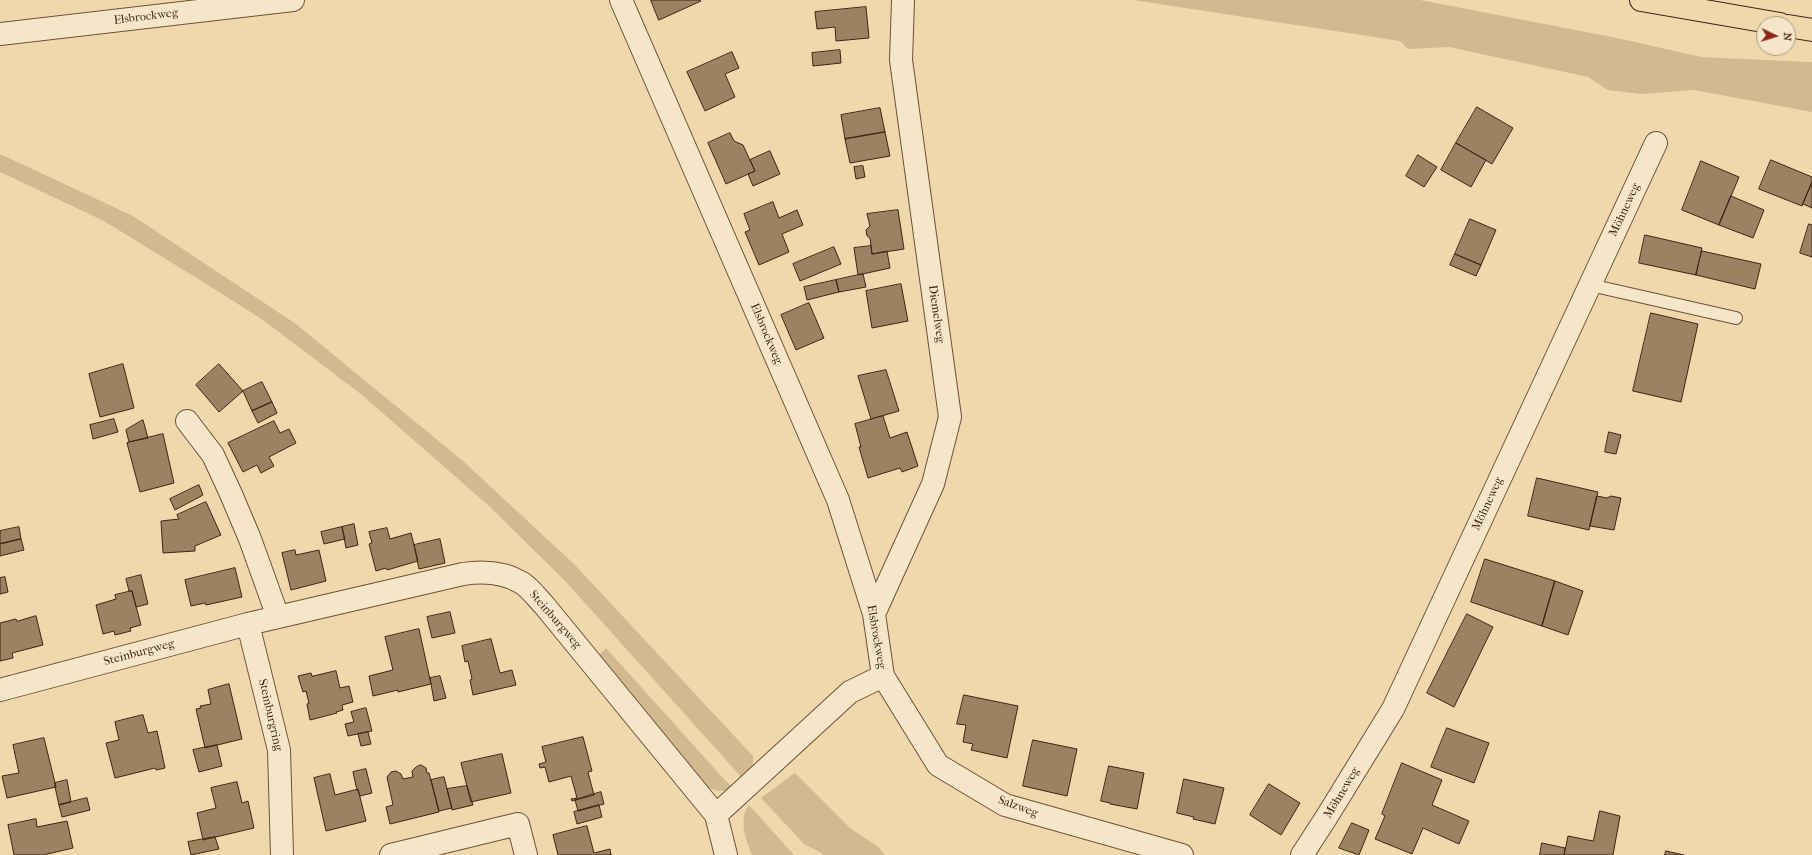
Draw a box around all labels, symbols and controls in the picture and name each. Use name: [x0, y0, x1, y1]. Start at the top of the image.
street label: Elsbrockweg: [113, 6, 179, 28]
north arrow: [1756, 16, 1796, 56]
text: N: [1781, 32, 1794, 41]
street label: Möhneweg: [1606, 181, 1644, 239]
street label: Diemelweg: [925, 284, 947, 344]
street label: Elsbrockweg: [747, 301, 785, 367]
street label: Möhneweg: [1469, 475, 1507, 533]
street label: Steinburgweg: [526, 588, 584, 652]
street label: Elsbrockweg: [863, 604, 889, 670]
street label: Steinburgweg: [102, 637, 176, 669]
street label: Steinburgring: [255, 678, 285, 752]
street label: Möhneweg: [1321, 765, 1363, 821]
street label: Salzweg: [996, 793, 1040, 821]

